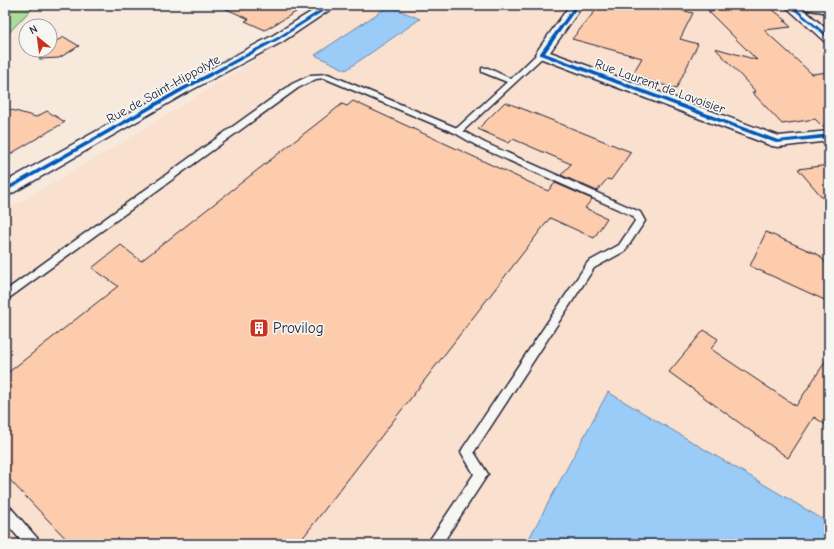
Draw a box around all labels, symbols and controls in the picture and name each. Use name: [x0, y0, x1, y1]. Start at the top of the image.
north arrow: [18, 18, 58, 58]
text: N: [27, 22, 40, 37]
street label: Rue de Saint-Hippolyte: [104, 51, 223, 126]
street label: Rue Laurent de Lavoisier: [593, 55, 728, 117]
building icon: Provilog: [248, 317, 270, 339]
place label: Provilog: [273, 319, 324, 337]

